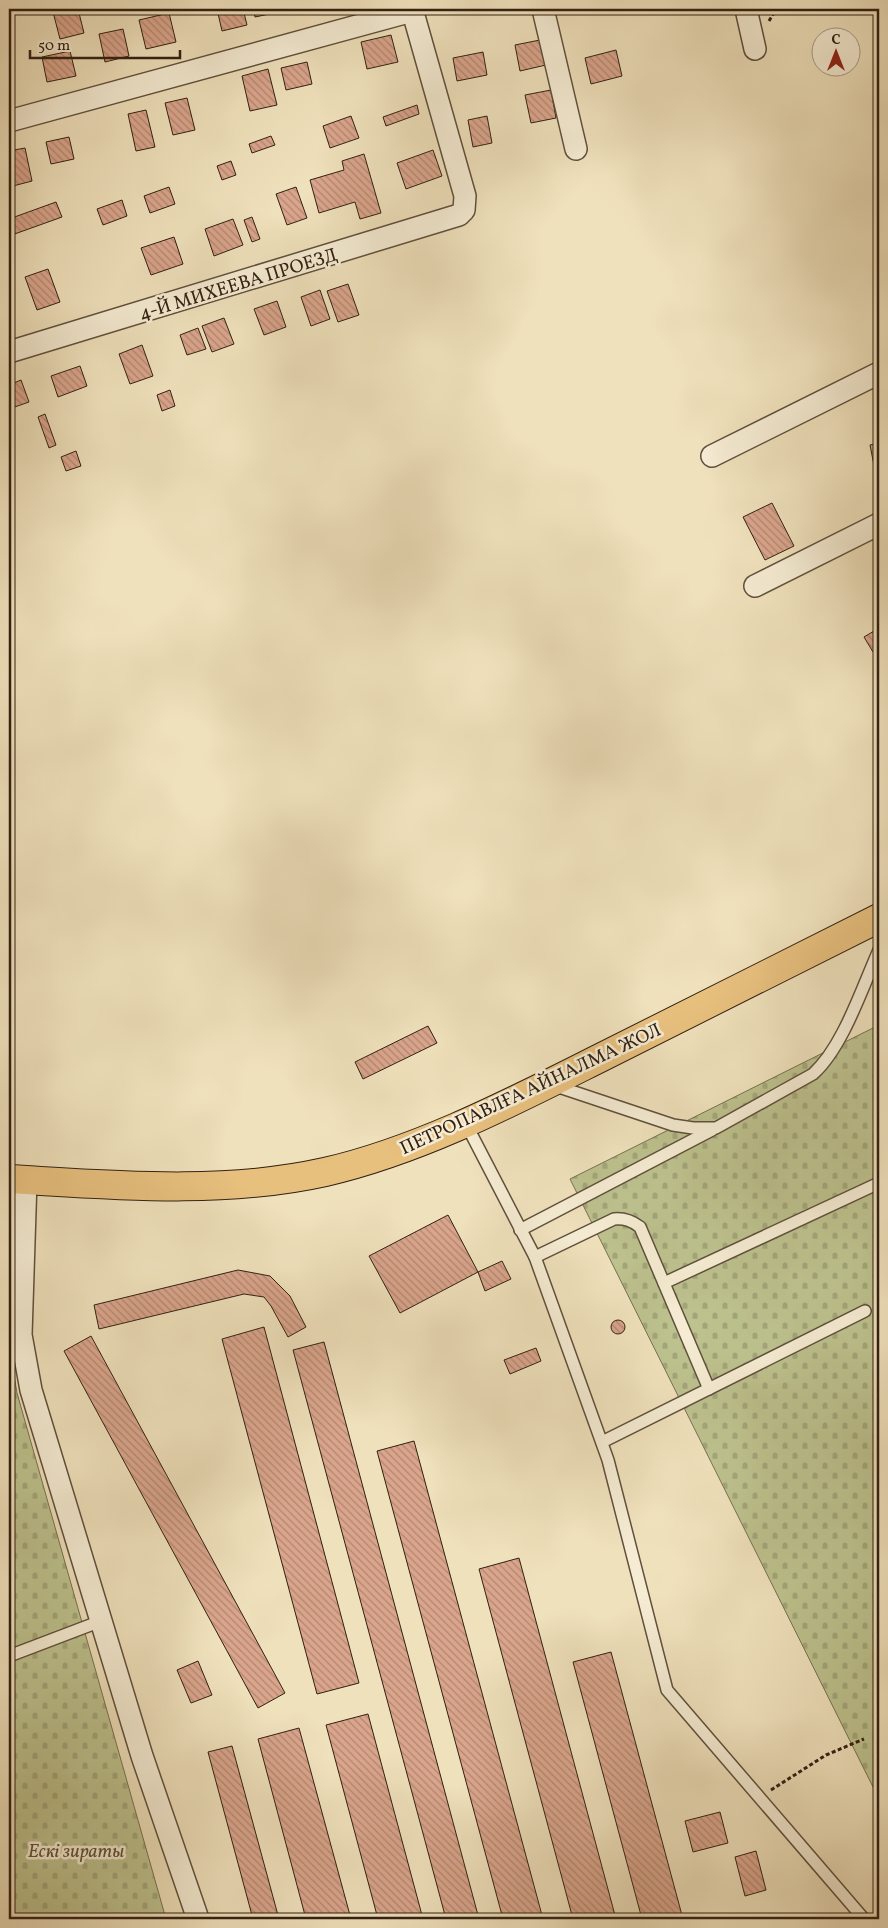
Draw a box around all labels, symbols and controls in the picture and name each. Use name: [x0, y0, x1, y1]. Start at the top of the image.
scale bar: [30, 28, 180, 60]
north arrow: [810, 28, 860, 78]
text: С: [831, 31, 841, 50]
text: 50 m: [38, 36, 70, 57]
street label: 4-Й МИХЕЕВА ПРОЕЗД: [136, 242, 341, 328]
street label: ПЕТРОПАВЛҒА АЙНАЛМА ЖОЛ: [396, 1018, 666, 1162]
park label: Ескі зираты: [28, 1839, 124, 1865]

